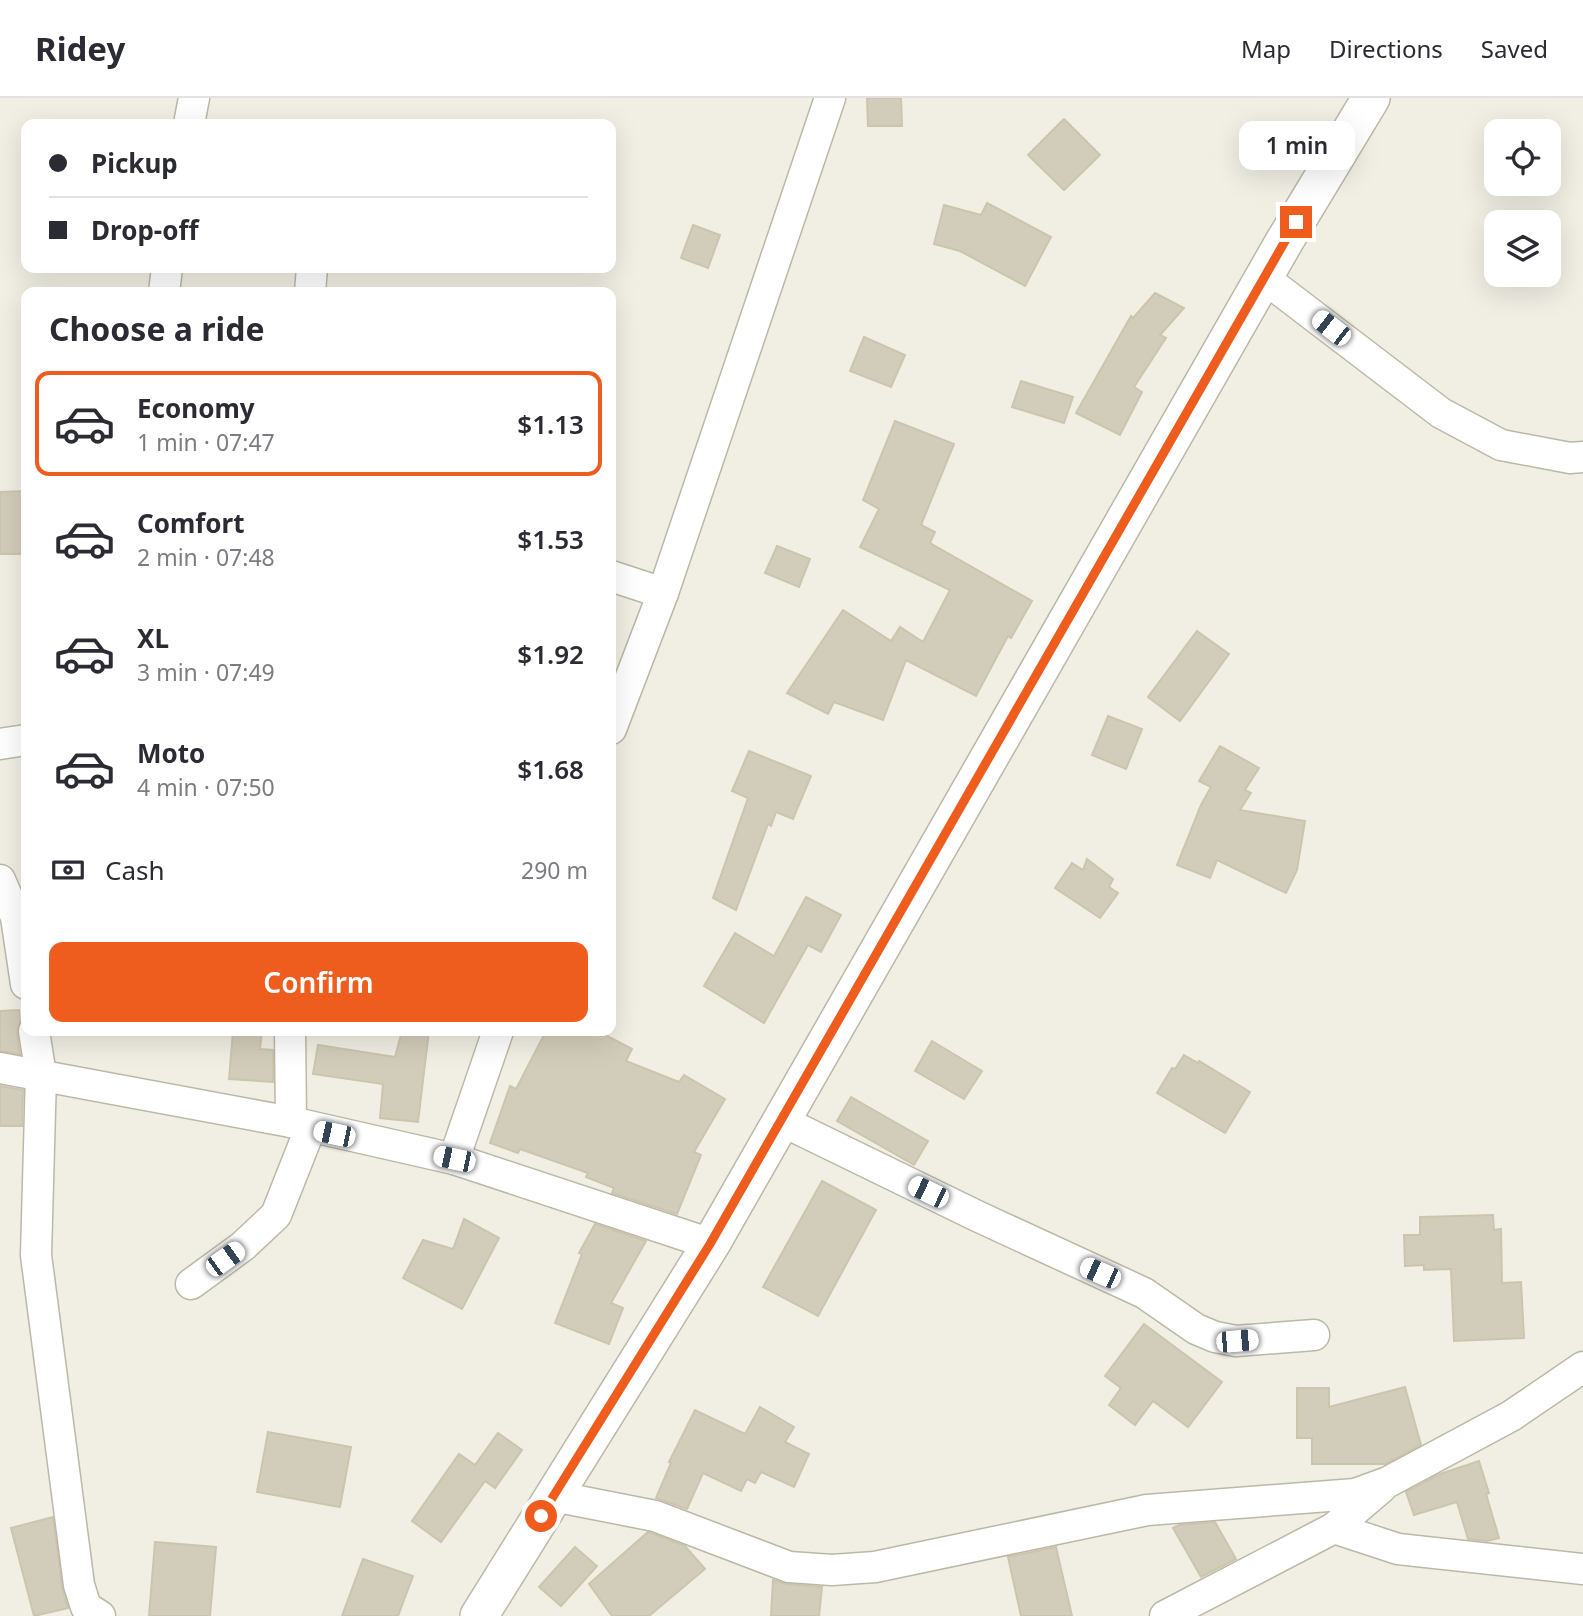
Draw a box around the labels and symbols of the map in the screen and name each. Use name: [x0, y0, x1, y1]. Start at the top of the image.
callout: 1 min: [1238, 121, 1354, 170]
route end: [1280, 206, 1312, 238]
car: [1308, 307, 1355, 349]
car: [312, 1119, 357, 1149]
car: [432, 1144, 477, 1174]
car: [905, 1173, 952, 1211]
car: [202, 1238, 249, 1280]
car: [1077, 1255, 1124, 1291]
car: [1216, 1329, 1259, 1353]
route start: [525, 1500, 557, 1532]

